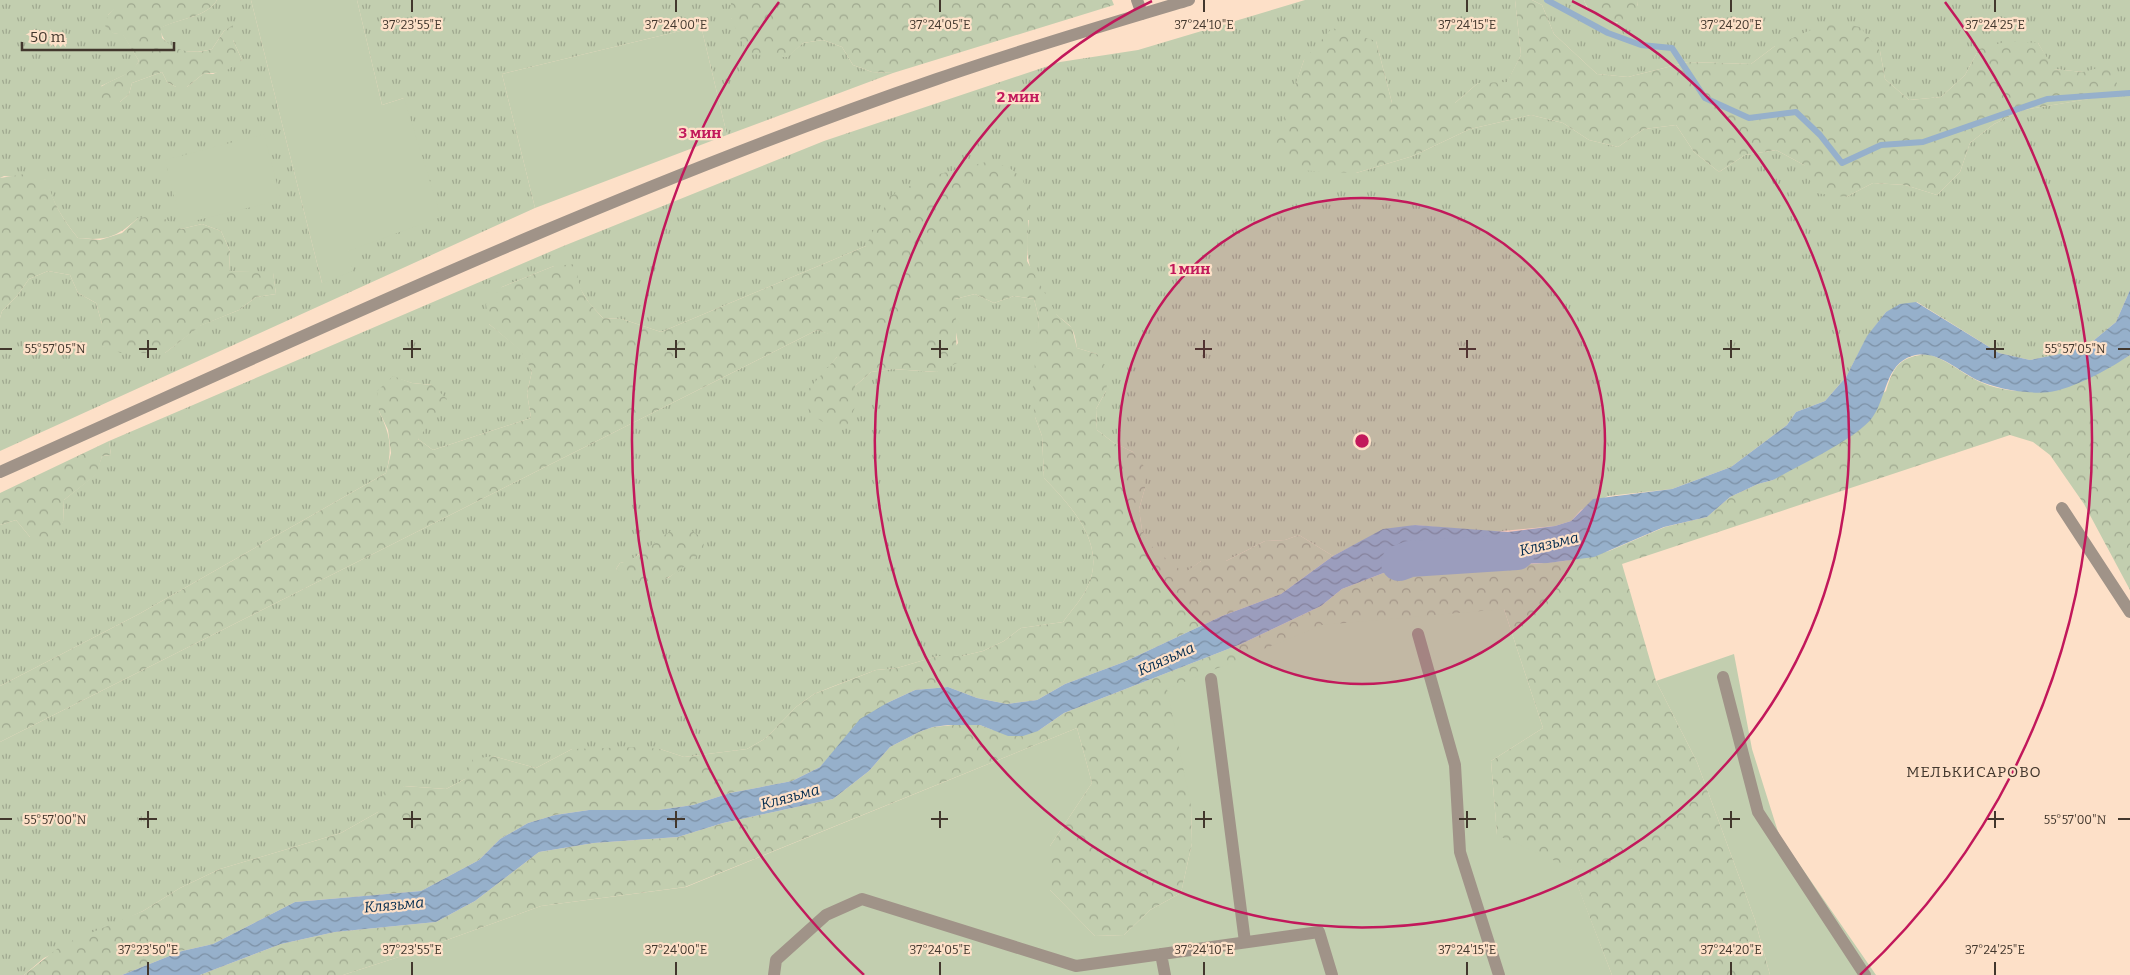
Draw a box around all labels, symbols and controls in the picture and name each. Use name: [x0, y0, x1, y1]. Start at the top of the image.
text: 37°23'55"E: [382, 18, 442, 32]
text: 37°24'00"E: [645, 18, 707, 32]
text: 37°24'05"E: [909, 18, 971, 32]
text: 37°24'10"E: [1174, 18, 1234, 32]
text: 37°24'15"E: [1438, 18, 1496, 32]
text: 37°24'20"E: [1700, 18, 1762, 32]
text: 37°24'25"E: [1965, 18, 2025, 32]
scale bar: [22, 20, 175, 52]
text: 50 m: [30, 28, 66, 46]
text: 2 мин: [997, 88, 1039, 106]
text: 3 мин: [679, 124, 721, 142]
text: 1 мин: [1170, 260, 1210, 278]
text: 55°57'05"N: [24, 342, 86, 356]
text: 55°57'05"N: [2044, 342, 2106, 356]
centre of rings: [1353, 432, 1371, 450]
water label: Клязьма: [1518, 528, 1580, 560]
water label: Клязьма: [1135, 639, 1197, 679]
district label: МЕЛЬКИСАРОВО: [1906, 763, 2042, 781]
water label: Клязьма: [759, 781, 821, 813]
text: 55°57'00"N: [24, 813, 87, 827]
text: 55°57'00"N: [2044, 813, 2107, 827]
water label: Клязьма: [363, 893, 425, 917]
text: 37°23'50"E: [118, 943, 178, 957]
text: 37°23'55"E: [382, 943, 442, 957]
text: 37°24'00"E: [645, 943, 707, 957]
text: 37°24'05"E: [909, 943, 971, 957]
text: 37°24'10"E: [1174, 943, 1234, 957]
text: 37°24'15"E: [1438, 943, 1496, 957]
text: 37°24'20"E: [1700, 943, 1762, 957]
text: 37°24'25"E: [1965, 943, 2025, 957]

